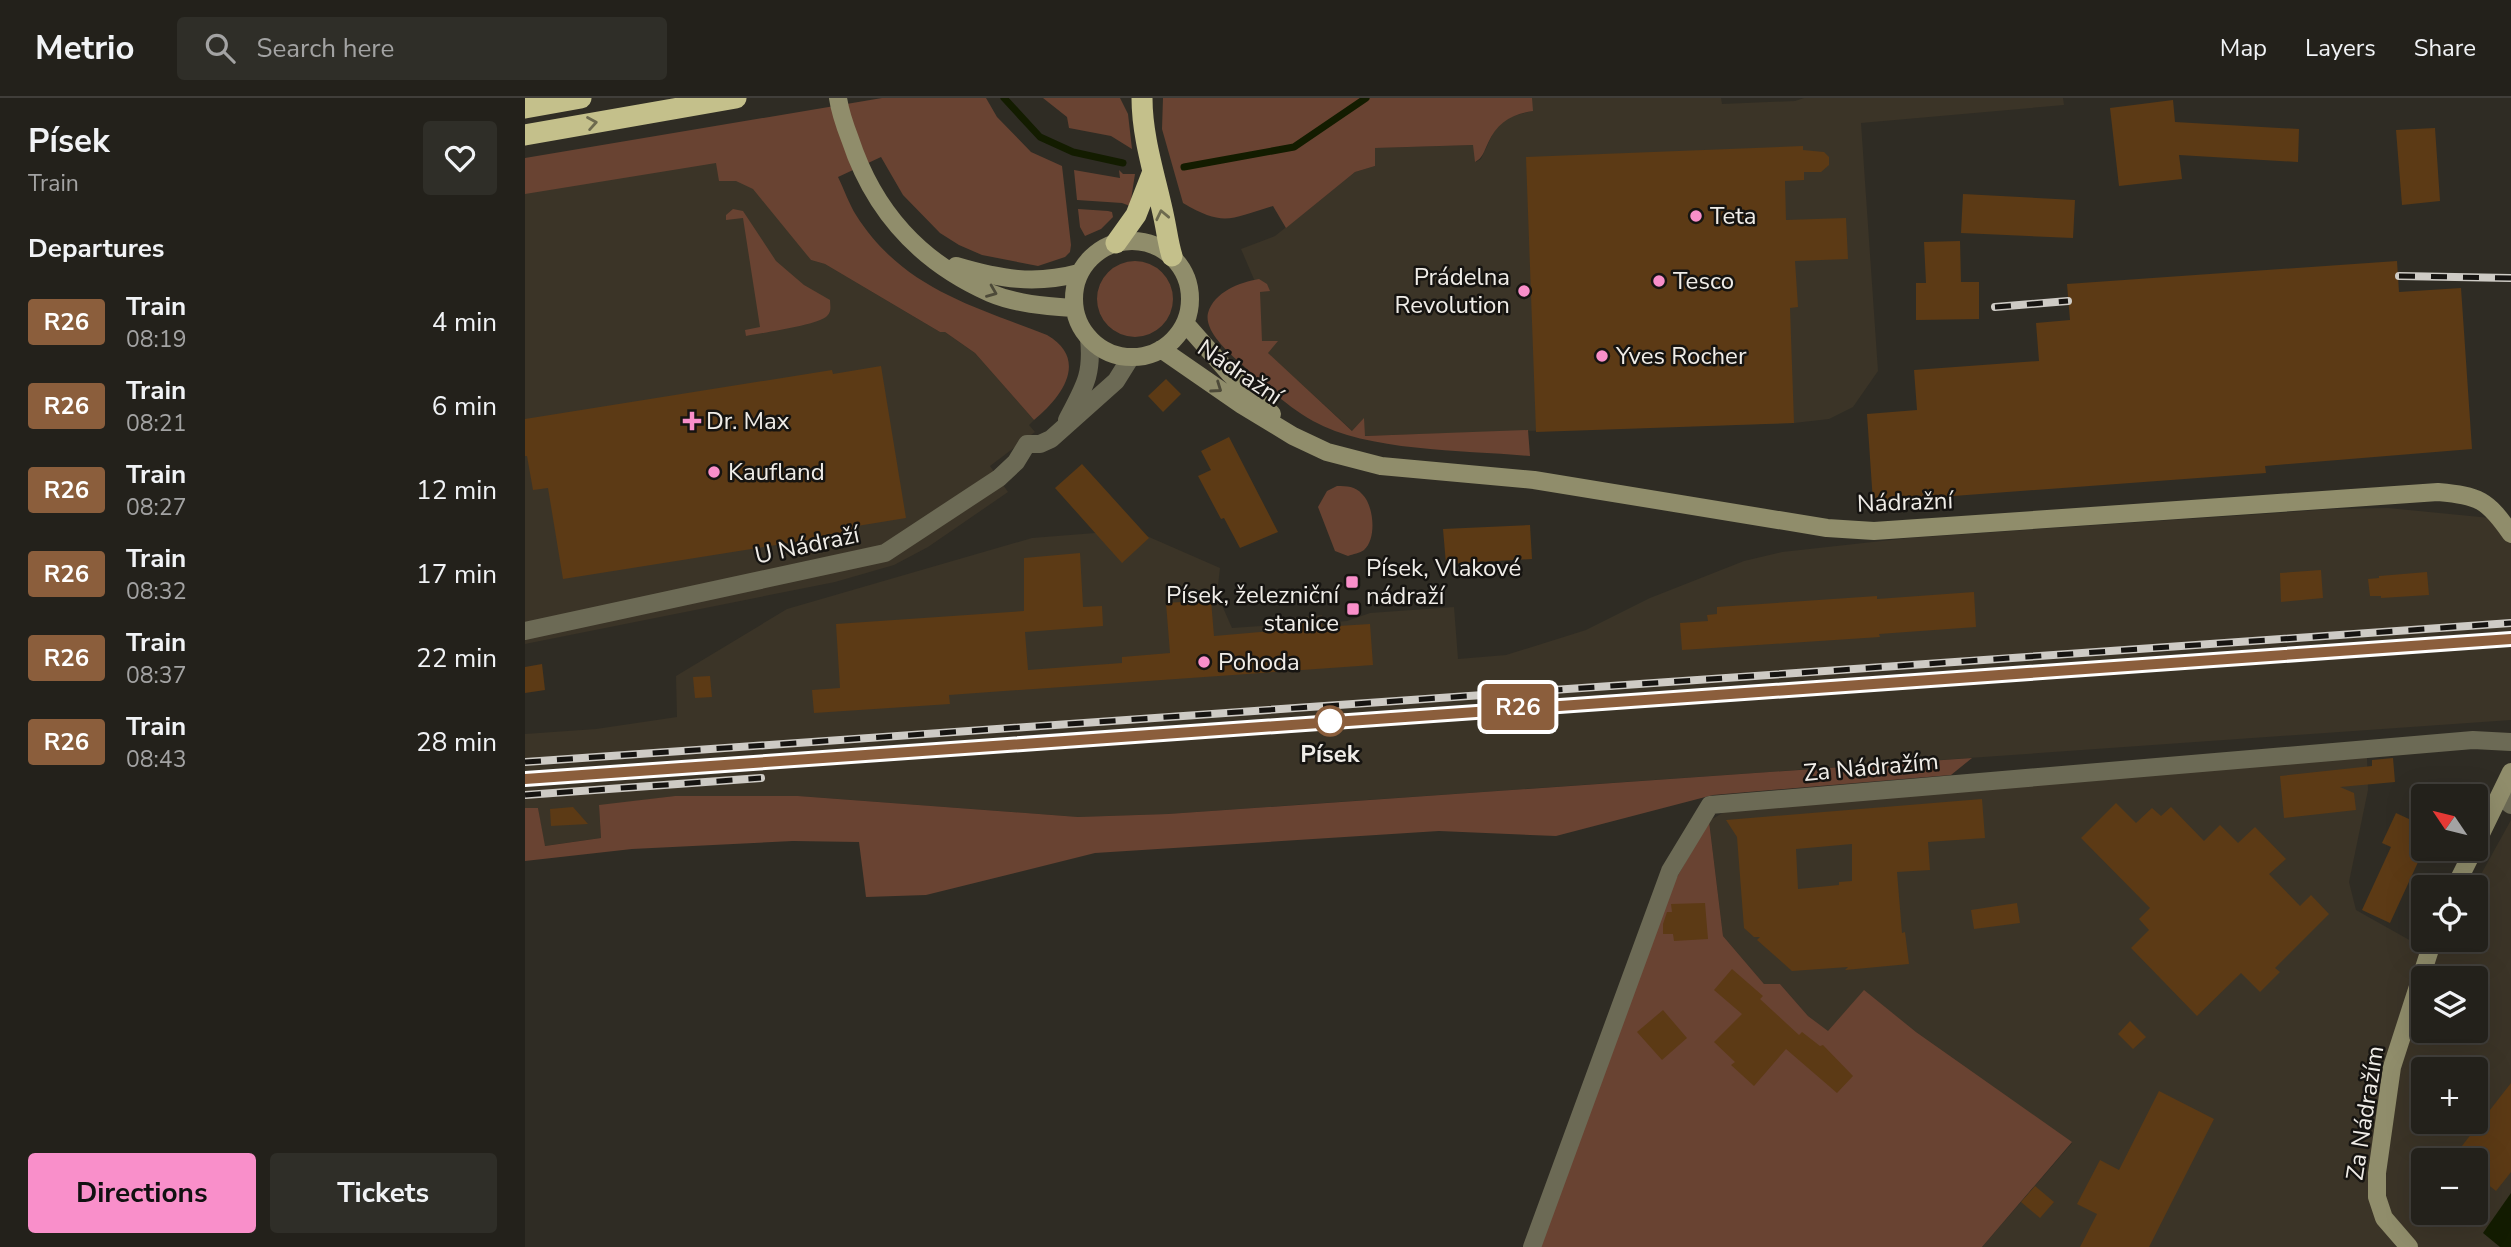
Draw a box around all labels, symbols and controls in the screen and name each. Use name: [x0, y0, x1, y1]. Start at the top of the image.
search box: [177, 17, 667, 80]
text: Metrio: [35, 26, 135, 71]
icon: search: [201, 29, 239, 67]
text: Search here: [257, 31, 394, 66]
text: Map: [2220, 32, 2267, 64]
text: Layers: [2305, 32, 2376, 64]
text: Share: [2414, 32, 2476, 64]
one-way arrow: [586, 116, 598, 131]
text: Písek: [28, 119, 110, 164]
button: heart: [423, 121, 497, 195]
text: Train: [28, 168, 79, 199]
place label: Teta: [1710, 200, 1757, 232]
marker: Teta: [1688, 208, 1704, 224]
one-way arrow: [1156, 209, 1171, 221]
text: Departures: [28, 231, 164, 266]
place label: Prádelna Revolution: [1395, 261, 1510, 321]
place label: Tesco: [1673, 265, 1734, 297]
marker: Tesco: [1651, 273, 1667, 289]
marker: Prádelna Revolution: [1516, 283, 1532, 299]
one-way arrow: [985, 284, 997, 298]
text: Train: [126, 289, 186, 324]
text: 4 min: [432, 305, 497, 340]
text: R26: [44, 306, 89, 338]
text: 08:19: [126, 324, 186, 355]
street label: Nádražní: [1191, 332, 1290, 413]
place label: Yves Rocher: [1615, 340, 1747, 372]
marker: Yves Rocher: [1594, 348, 1610, 364]
text: Train: [126, 373, 186, 408]
one-way arrow: [1209, 380, 1222, 392]
text: 6 min: [432, 389, 497, 424]
text: R26: [44, 390, 89, 422]
place label: Dr. Max: [706, 405, 790, 437]
text: 08:21: [126, 408, 186, 439]
marker: Dr. Max: [684, 413, 700, 429]
place label: Kaufland: [728, 456, 825, 488]
text: Train: [126, 457, 186, 492]
marker: Kaufland: [706, 464, 722, 480]
text: 12 min: [416, 473, 497, 508]
text: R26: [44, 474, 89, 506]
street label: Nádražní: [1856, 484, 1955, 520]
text: 08:27: [126, 492, 186, 523]
street label: U Nádraží: [752, 518, 864, 572]
text: Train: [126, 541, 186, 576]
place label: Písek, Vlakové nádraží: [1366, 552, 1521, 612]
text: 17 min: [416, 557, 497, 592]
text: R26: [44, 558, 89, 590]
marker: Písek, Vlakové nádraží: [1344, 574, 1360, 590]
text: 08:32: [126, 576, 186, 607]
place label: Písek, železniční stanice: [1166, 579, 1340, 639]
marker: Písek, železniční stanice: [1345, 601, 1361, 617]
text: Train: [126, 625, 186, 660]
text: 22 min: [416, 641, 497, 676]
text: R26: [44, 642, 89, 674]
place label: Pohoda: [1218, 646, 1300, 678]
marker: Pohoda: [1196, 654, 1212, 670]
text: 08:37: [126, 660, 186, 691]
line badge: R26: [1478, 684, 1558, 730]
text: R26: [1495, 691, 1541, 723]
marker: Písek: [1315, 706, 1345, 736]
text: Train: [126, 709, 186, 744]
text: 28 min: [416, 725, 497, 760]
text: R26: [44, 726, 89, 758]
place label: Písek: [1300, 738, 1361, 770]
text: 08:43: [126, 744, 186, 775]
street label: Za Nádražím: [1802, 745, 1940, 789]
north arrow: [2411, 784, 2489, 861]
map controls: [2411, 784, 2488, 1225]
button: locate: [2411, 875, 2488, 952]
button: layers: [2411, 966, 2488, 1043]
street label: Za Nádražím: [2339, 1043, 2391, 1183]
button: +: [2411, 1057, 2488, 1134]
button: −: [2411, 1148, 2488, 1225]
button: Directions: [28, 1153, 256, 1233]
button: Tickets: [270, 1153, 497, 1233]

